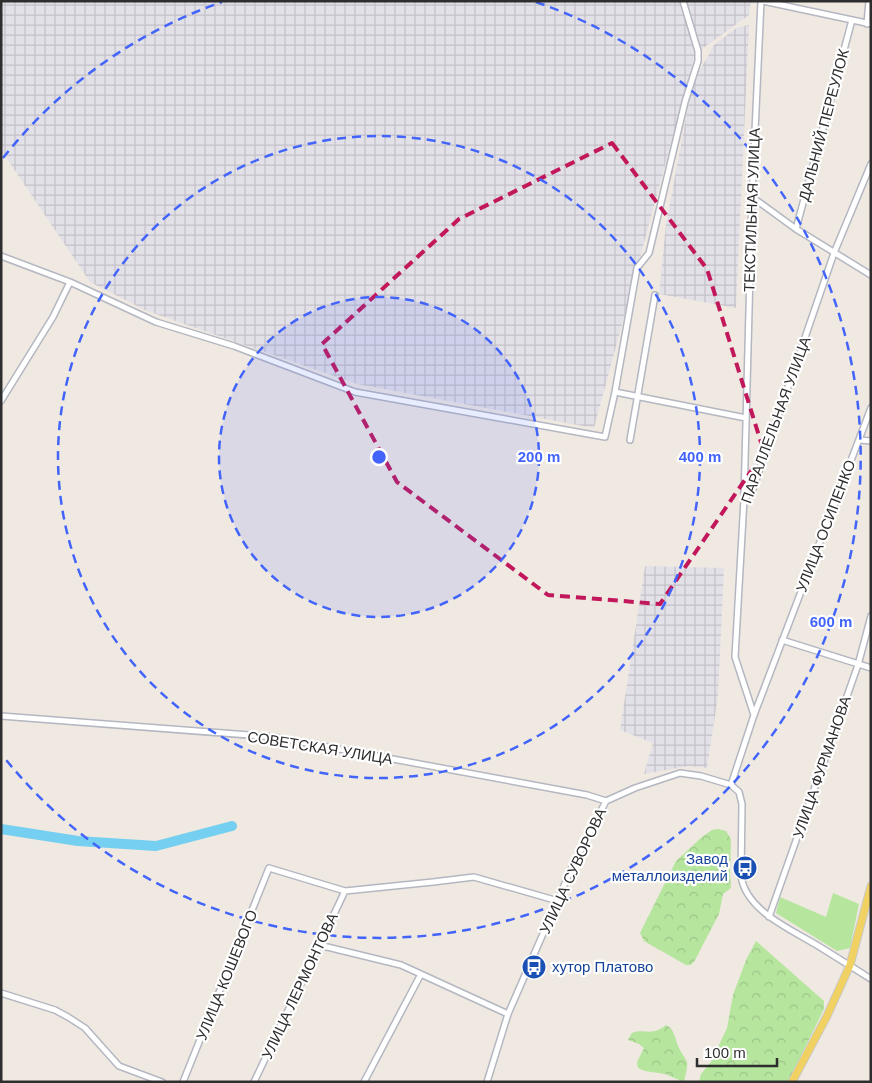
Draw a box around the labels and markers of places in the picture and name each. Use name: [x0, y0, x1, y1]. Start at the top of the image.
centre of rings: [370, 448, 388, 466]
place label: Завод металлоизделий: [612, 850, 728, 884]
bus stop icon: Завод металлоизделий: [732, 855, 758, 881]
bus stop icon: хутор Платово: [521, 954, 547, 980]
place label: хутор Платово: [552, 958, 653, 975]

